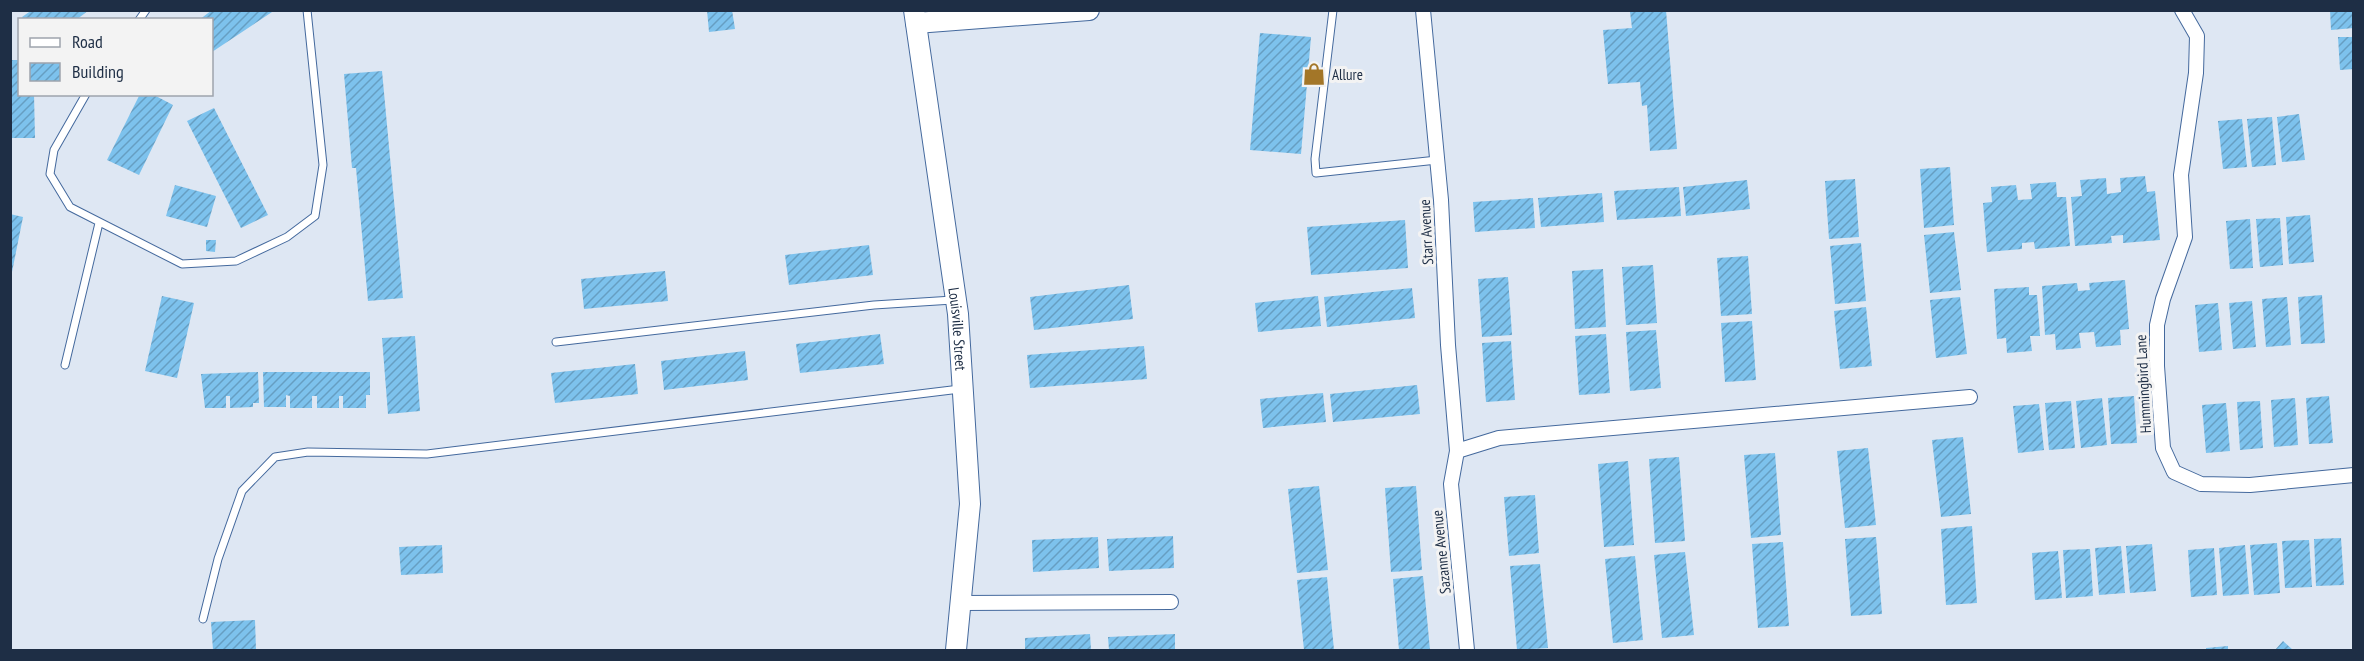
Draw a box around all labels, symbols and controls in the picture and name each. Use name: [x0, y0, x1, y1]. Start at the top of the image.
legend: [18, 18, 213, 96]
text: Road: [72, 30, 103, 53]
text: Building: [72, 60, 124, 83]
shop icon: Allure: [1301, 61, 1327, 87]
place label: Allure: [1332, 65, 1363, 84]
street label: Starr Avenue: [1415, 199, 1437, 265]
street label: Louisville Street: [945, 286, 971, 371]
street label: Hummingbird Lane: [2131, 334, 2155, 434]
street label: Sazanne Avenue: [1427, 509, 1455, 595]

